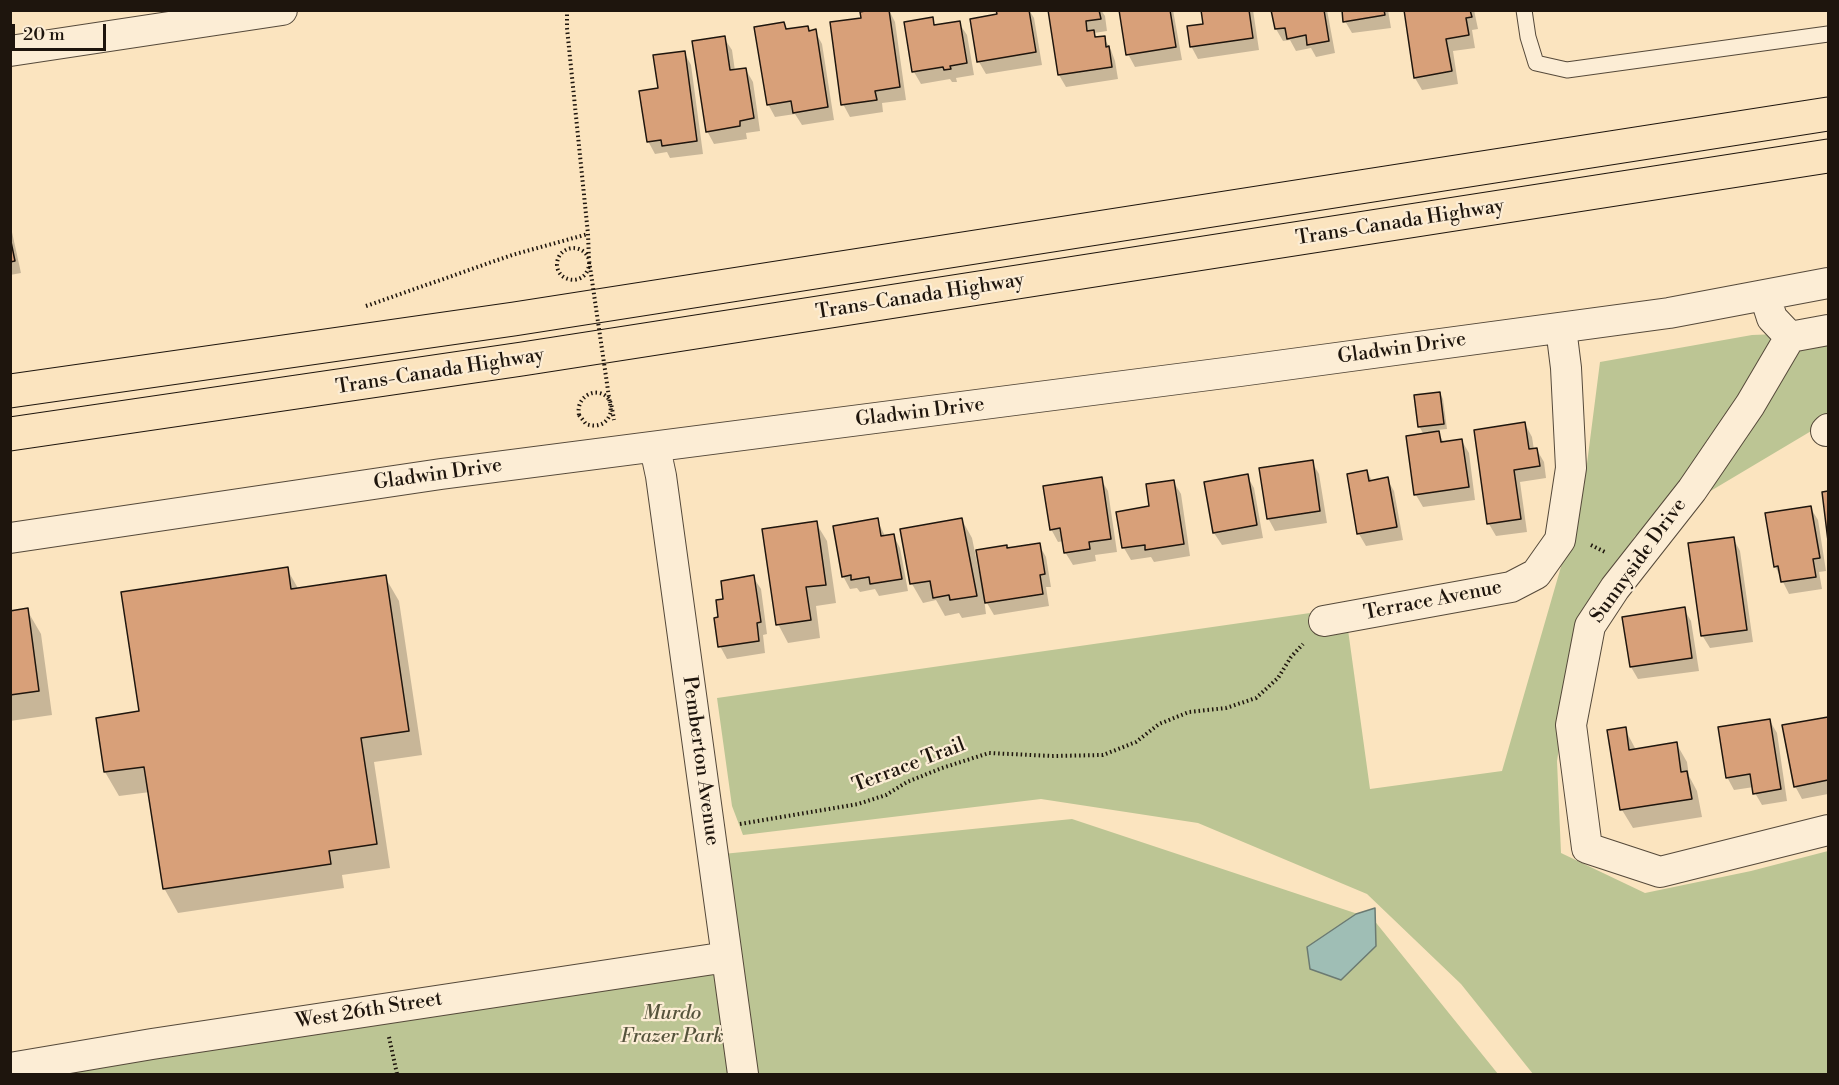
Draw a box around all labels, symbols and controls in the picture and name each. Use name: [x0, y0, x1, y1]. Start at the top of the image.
scale bar: [15, 12, 110, 50]
text: 20 m: [23, 23, 65, 46]
street label: Trans-Canada Highway: [1294, 195, 1506, 251]
street label: Trans-Canada Highway: [814, 269, 1026, 325]
street label: Gladwin Drive: [1336, 328, 1468, 370]
street label: Trans-Canada Highway: [334, 344, 546, 400]
street label: Gladwin Drive: [854, 393, 986, 433]
street label: Gladwin Drive: [372, 454, 504, 496]
street label: Sunnyside Drive: [1586, 494, 1692, 628]
street label: Terrace Avenue: [1362, 576, 1504, 626]
street label: Pemberton Avenue: [676, 675, 724, 847]
street label: Terrace Trail: [849, 734, 969, 798]
street label: West 26th Street: [294, 988, 444, 1034]
park label: Murdo Frazer Park: [620, 1002, 724, 1049]

